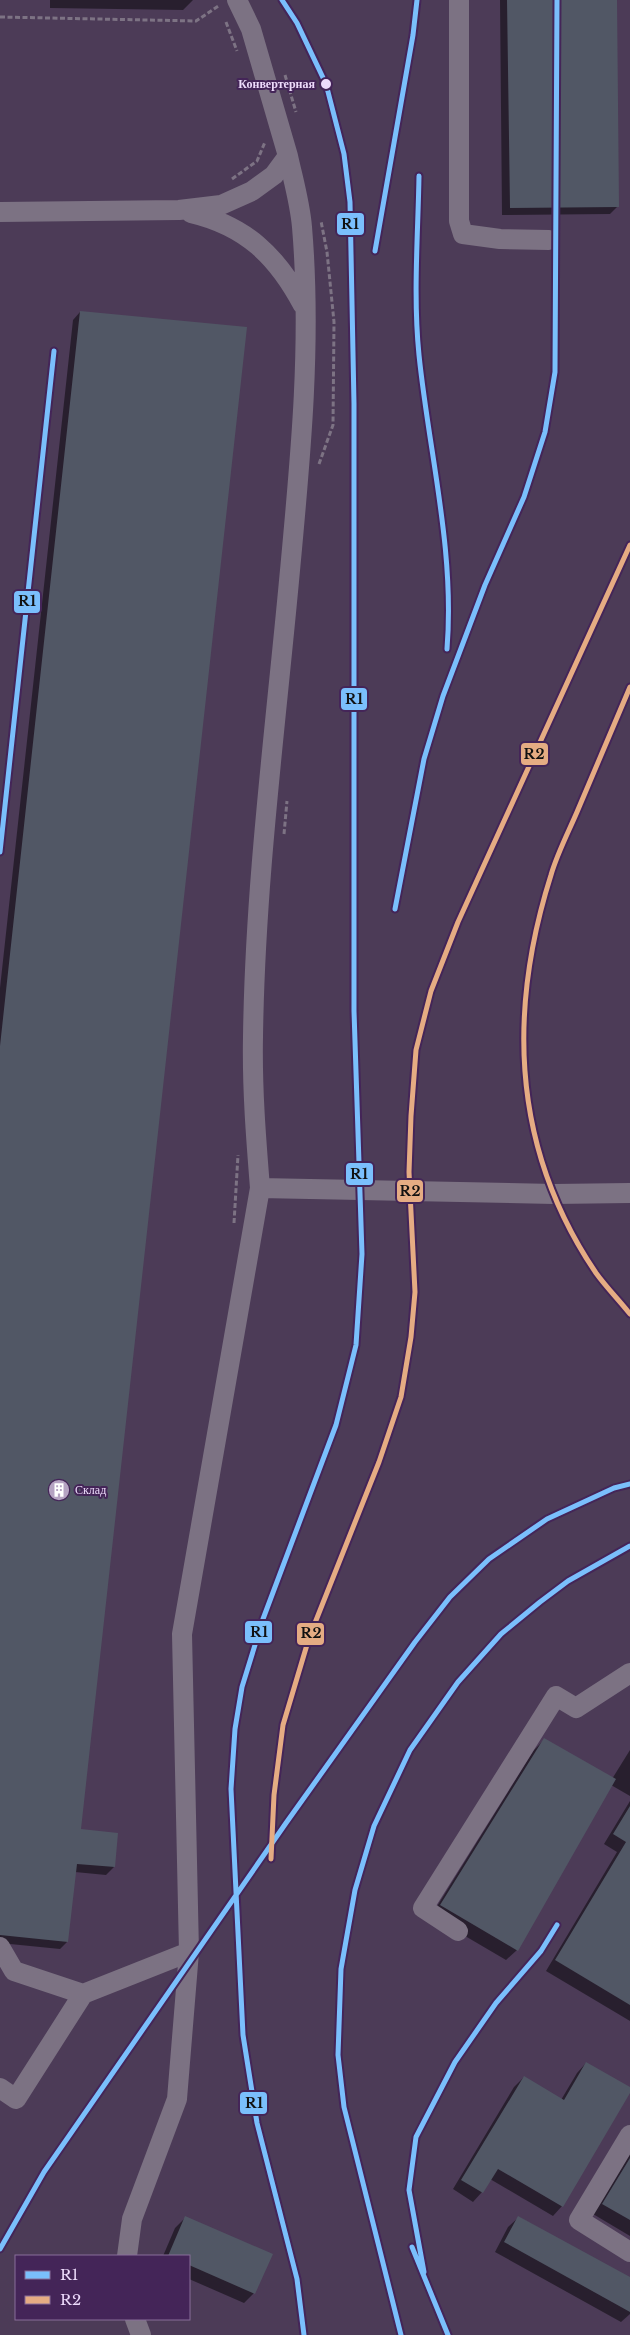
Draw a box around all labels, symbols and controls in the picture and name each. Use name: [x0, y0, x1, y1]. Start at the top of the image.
place label: Конвертерная: [238, 76, 316, 91]
marker: Конвертерная: [319, 77, 333, 91]
line badge: R1: [336, 212, 365, 236]
text: R1: [341, 215, 359, 233]
line badge: R1: [13, 590, 41, 614]
text: R1: [18, 592, 36, 610]
line badge: R1: [340, 687, 368, 711]
text: R1: [345, 690, 363, 708]
line badge: R2: [520, 742, 549, 766]
text: R2: [523, 745, 545, 763]
line badge: R1: [345, 1162, 374, 1186]
text: R1: [350, 1165, 368, 1183]
line badge: R2: [396, 1179, 424, 1203]
text: R2: [399, 1182, 421, 1200]
building icon: Склад: [47, 1478, 71, 1502]
place label: Склад: [75, 1482, 106, 1497]
line badge: R1: [244, 1620, 273, 1644]
line badge: R2: [296, 1622, 325, 1646]
text: R1: [250, 1623, 268, 1641]
text: R2: [300, 1624, 322, 1642]
line badge: R1: [239, 2091, 268, 2115]
text: R1: [245, 2094, 263, 2112]
legend: [15, 2255, 190, 2320]
text: R1: [60, 2265, 79, 2284]
text: R2: [60, 2290, 81, 2309]

